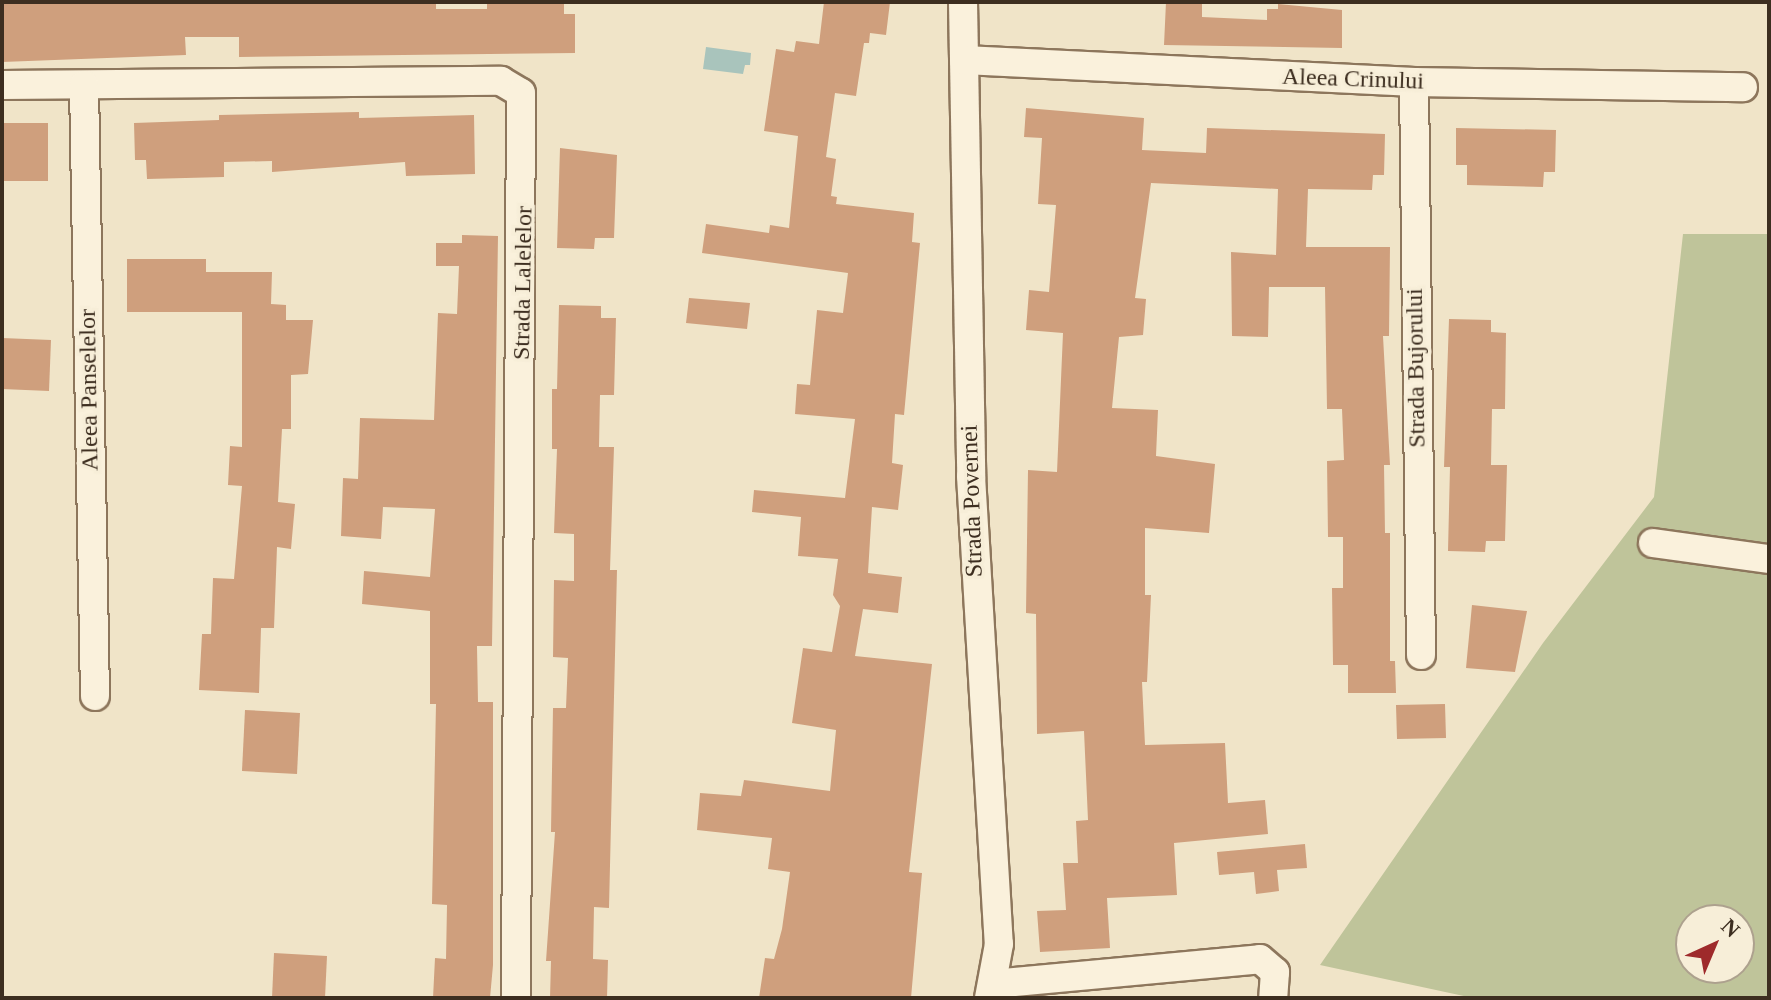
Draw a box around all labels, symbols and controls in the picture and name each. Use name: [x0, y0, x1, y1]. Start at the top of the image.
street label: Aleea Crinului: [1282, 62, 1424, 96]
street label: Strada Lalelelor: [507, 206, 539, 360]
street label: Strada Bujorului: [1400, 288, 1432, 448]
street label: Aleea Panselelor: [73, 309, 105, 471]
street label: Strada Povernei: [955, 424, 989, 578]
north arrow: [1675, 904, 1755, 984]
text: N: [1716, 913, 1745, 942]

